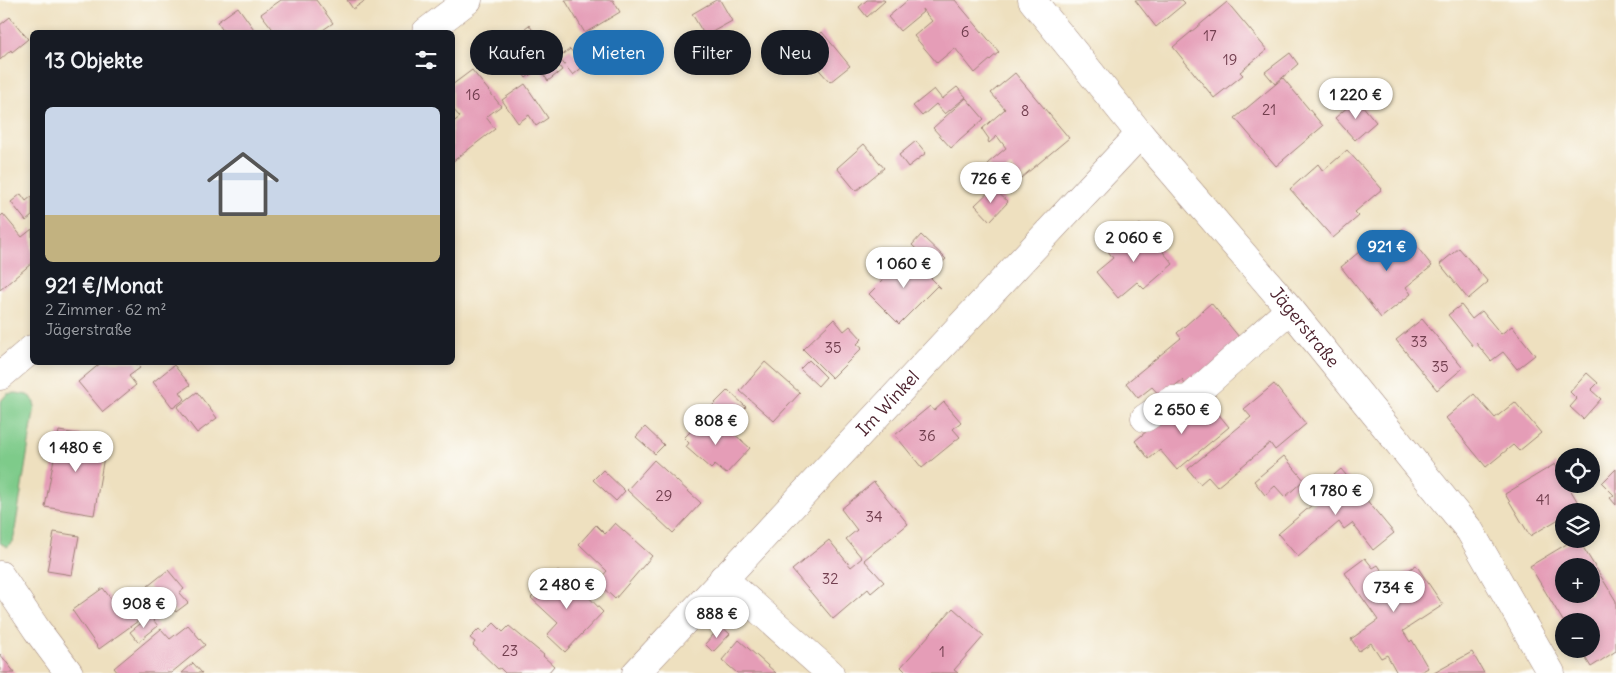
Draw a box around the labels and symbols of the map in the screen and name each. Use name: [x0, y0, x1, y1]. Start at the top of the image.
house number: 6: [961, 22, 969, 41]
house number: 17: [1203, 26, 1217, 45]
house number: 19: [1223, 50, 1237, 69]
pin: 1 220 €: [1310, 78, 1402, 120]
house number: 16: [466, 85, 480, 104]
house number: 21: [1262, 100, 1276, 119]
house number: 8: [1021, 101, 1029, 120]
pin: 726 €: [956, 162, 1026, 204]
pin: 2 060 €: [1088, 220, 1180, 263]
pin: 921 €: [1352, 230, 1422, 272]
pin: 1 060 €: [858, 246, 950, 289]
street label: Jägerstraße: [1265, 282, 1345, 372]
house number: 33: [1410, 332, 1428, 351]
house number: 35: [824, 338, 842, 357]
house number: 35: [1431, 357, 1449, 376]
street label: Im Winkel: [851, 366, 924, 441]
pin: 2 650 €: [1136, 392, 1228, 435]
pin: 808 €: [681, 404, 751, 446]
house number: 36: [918, 426, 936, 445]
pin: 1 480 €: [30, 430, 122, 473]
pin: 1 780 €: [1290, 474, 1382, 516]
house number: 29: [656, 486, 672, 505]
house number: 41: [1536, 490, 1550, 509]
house number: 34: [865, 507, 883, 526]
pin: 2 480 €: [521, 568, 613, 610]
house number: 32: [822, 569, 838, 588]
pin: 734 €: [1359, 570, 1429, 613]
pin: 908 €: [109, 586, 179, 629]
pin: 888 €: [682, 596, 752, 639]
house number: 23: [502, 641, 518, 660]
house number: 1: [939, 642, 945, 661]

